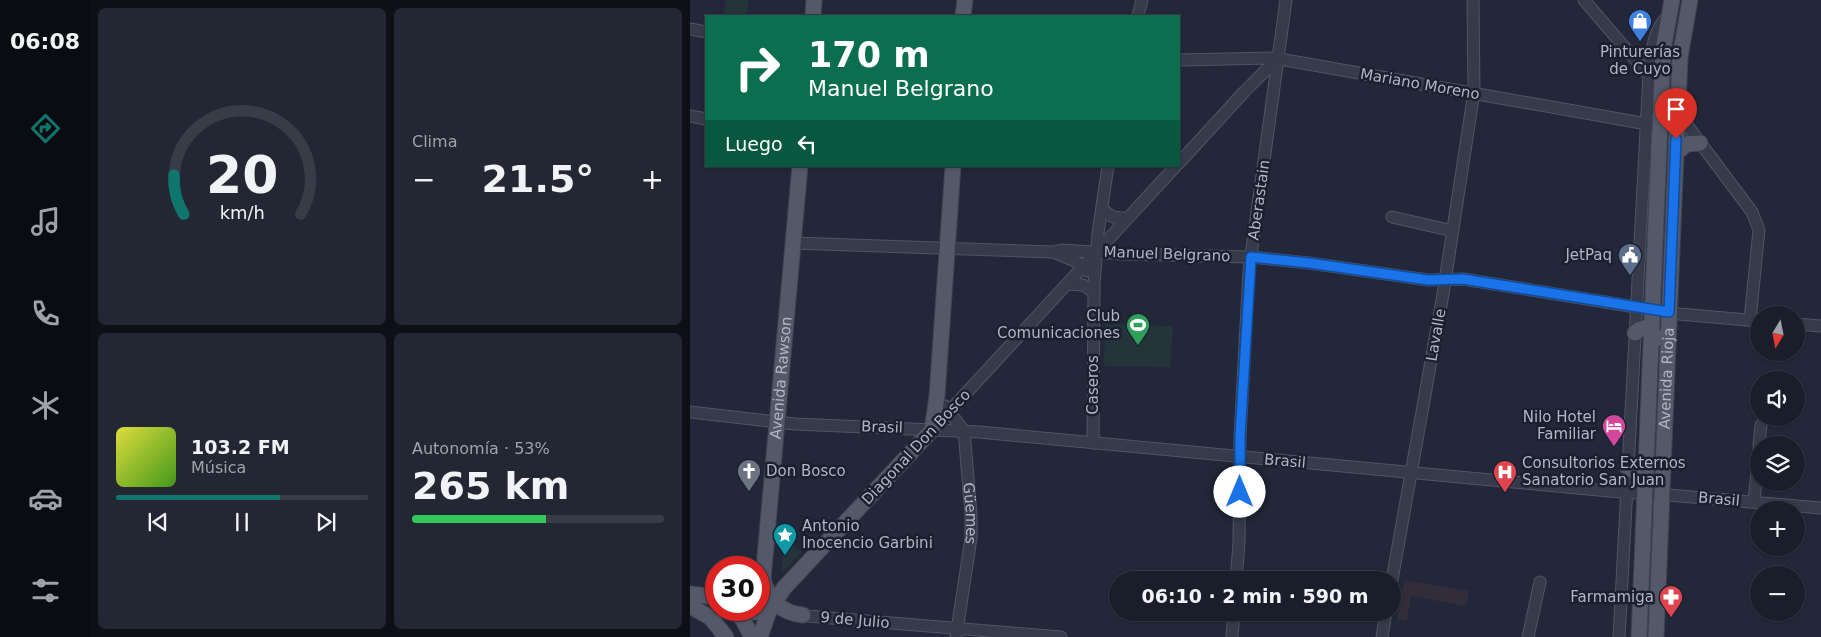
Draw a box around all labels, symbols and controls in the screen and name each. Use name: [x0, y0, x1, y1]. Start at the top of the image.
shop icon: Pinturerías de Cuyo: [1627, 8, 1653, 42]
text: 06:08: [10, 29, 80, 54]
icon: right: [725, 35, 790, 100]
text: 170 m: [808, 35, 930, 75]
place label: Pinturerías de Cuyo: [1600, 43, 1680, 78]
street label: Mariano Moreno: [1359, 65, 1481, 103]
text: Manuel Belgrano: [808, 76, 994, 101]
pin: [1655, 88, 1697, 139]
icon: arrive: [1662, 95, 1690, 123]
icon: directions: [28, 111, 63, 146]
icon: left: [793, 130, 821, 158]
text: Clima: [412, 132, 457, 151]
text: Luego: [725, 133, 783, 155]
text: 20: [206, 145, 278, 205]
text: 21.5°: [482, 157, 594, 201]
street label: Aberastain: [1244, 159, 1274, 241]
text: −: [412, 163, 435, 196]
text: +: [641, 163, 664, 196]
text: km/h: [219, 202, 265, 223]
icon: music: [28, 204, 63, 239]
public building icon: JetPaq: [1617, 242, 1643, 276]
street label: Manuel Belgrano: [1103, 243, 1231, 265]
place label: JetPaq: [1564, 246, 1612, 264]
icon: phone: [28, 296, 63, 331]
north arrow: [1750, 306, 1805, 361]
map controls: [1750, 306, 1805, 621]
place label: Club Comunicaciones: [997, 307, 1120, 342]
street label: Lavalle: [1423, 307, 1449, 363]
sports icon: Club Comunicaciones: [1125, 312, 1151, 346]
street label: Avenida Rawson: [767, 316, 795, 440]
street label: Avenida Rioja: [1656, 327, 1678, 429]
street label: Caseros: [1084, 355, 1102, 415]
button: sound: [1750, 371, 1805, 426]
street label: Diagonal Don Bosco: [858, 386, 974, 508]
icon: climate: [28, 388, 63, 423]
place label: Nilo Hotel Familiar: [1523, 408, 1597, 443]
hotel icon: Nilo Hotel Familiar: [1601, 413, 1627, 447]
street label: Brasil: [861, 417, 903, 437]
text: 103.2 FM: [191, 436, 290, 458]
button: layers: [1750, 436, 1805, 491]
text: Autonomía · 53%: [412, 439, 550, 458]
street label: Brasil: [1263, 450, 1307, 472]
place label: Consultorios Externos Sanatorio San Juan: [1522, 454, 1686, 489]
text: Música: [191, 458, 246, 477]
church icon: Don Bosco: [736, 458, 762, 492]
hospital icon: Consultorios Externos Sanatorio San Juan: [1492, 459, 1518, 493]
place label: Don Bosco: [766, 462, 846, 480]
text: 265 km: [412, 464, 569, 508]
position arrow: [1213, 465, 1265, 517]
icon: car: [28, 481, 63, 516]
street label: Güemes: [959, 482, 980, 546]
street label: Brasil: [1697, 488, 1741, 510]
button: +: [1750, 501, 1805, 556]
icon: previous: [144, 508, 172, 536]
icon: pause: [228, 508, 256, 536]
icon: next: [312, 508, 340, 536]
place label: Antonio Inocencio Garbini: [802, 517, 933, 552]
place icon: Antonio Inocencio Garbini: [772, 522, 798, 556]
speed limit sign: 30: [705, 556, 770, 621]
button: −: [1750, 566, 1805, 621]
icon: filters: [28, 573, 63, 608]
pharmacy icon: Farmamiga: [1658, 584, 1684, 618]
text: 06:10 · 2 min · 590 m: [1141, 585, 1369, 607]
place label: Farmamiga: [1570, 588, 1654, 606]
street label: 9 de Julio: [820, 608, 890, 632]

